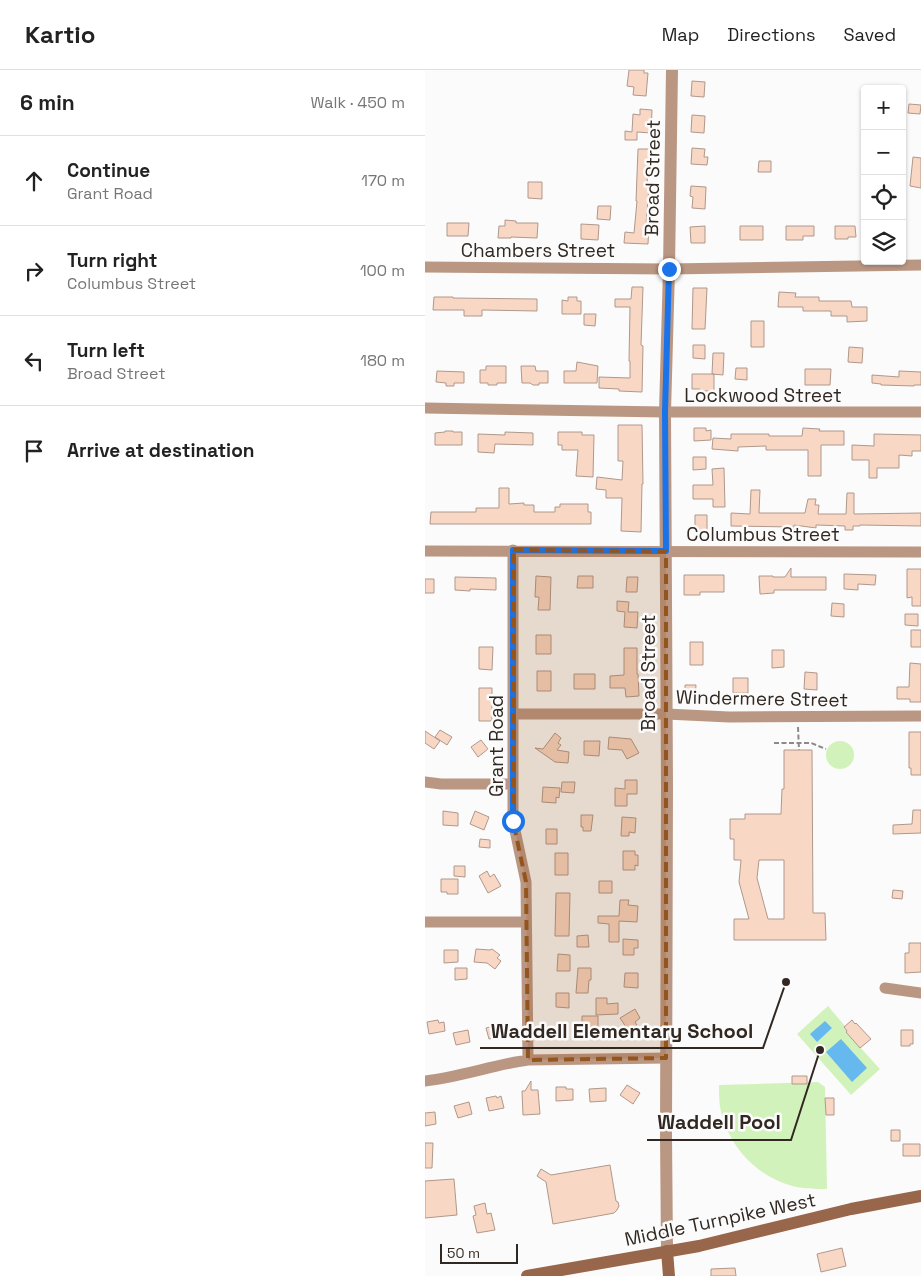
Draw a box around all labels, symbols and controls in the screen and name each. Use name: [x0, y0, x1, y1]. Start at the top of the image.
text: Kartio: [25, 19, 95, 50]
text: Map: [662, 23, 699, 46]
text: Directions: [727, 23, 816, 46]
text: Saved: [844, 23, 896, 46]
map controls: [861, 85, 906, 265]
button: +: [861, 85, 906, 130]
text: 6 min: [20, 89, 75, 116]
text: Walk · 450 m: [311, 92, 405, 113]
street label: Broad Street: [639, 119, 666, 237]
button: −: [861, 130, 906, 175]
text: Continue: [67, 158, 150, 183]
icon: ahead: [20, 167, 48, 195]
text: 170 m: [361, 170, 405, 191]
button: locate: [861, 175, 906, 220]
text: Grant Road: [67, 183, 153, 204]
button: layers: [861, 220, 906, 265]
street label: Chambers Street: [461, 238, 615, 263]
text: Turn right: [67, 248, 157, 273]
icon: right: [20, 257, 48, 285]
route end: [658, 258, 681, 281]
text: 100 m: [360, 260, 405, 281]
text: Columbus Street: [67, 273, 196, 294]
text: Turn left: [67, 338, 145, 363]
icon: left: [20, 347, 48, 375]
text: 180 m: [360, 350, 405, 371]
text: Broad Street: [67, 363, 166, 384]
street label: Lockwood Street: [684, 383, 842, 408]
icon: arrive: [20, 437, 48, 465]
text: Arrive at destination: [67, 438, 255, 463]
street label: Columbus Street: [686, 522, 840, 547]
street label: Broad Street: [636, 615, 661, 731]
street label: Windermere Street: [676, 684, 848, 713]
street label: Grant Road: [484, 695, 509, 797]
route start: [502, 810, 525, 833]
callout: Waddell Elementary School: [480, 1013, 763, 1048]
text: Waddell Elementary School: [491, 1018, 753, 1044]
callout: Waddell Pool: [647, 1105, 791, 1140]
text: Waddell Pool: [657, 1109, 781, 1135]
street label: Middle Turnpike West: [622, 1187, 818, 1252]
scale bar: [440, 1241, 517, 1264]
text: 50 m: [447, 1244, 480, 1262]

